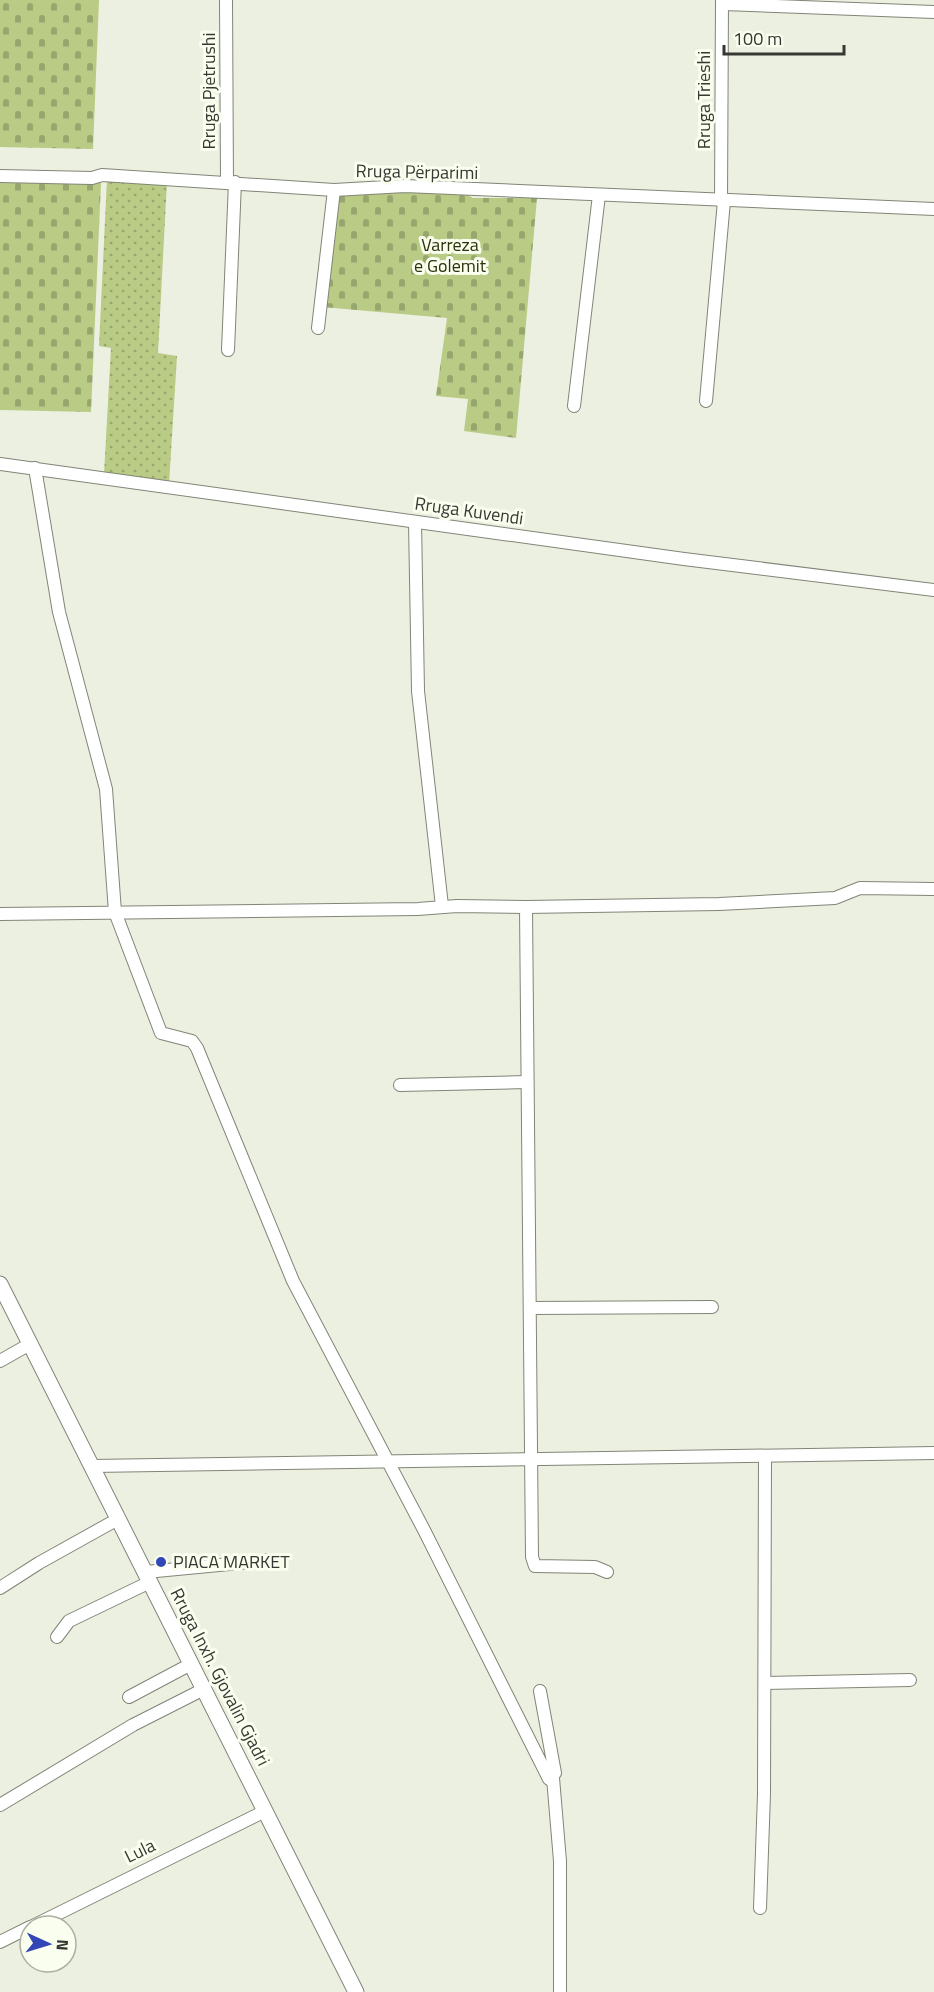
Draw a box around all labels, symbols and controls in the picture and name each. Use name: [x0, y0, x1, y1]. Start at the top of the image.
scale bar: [724, 18, 844, 56]
text: 100 m: [733, 25, 782, 52]
street label: Rruga Pjetrushi: [195, 33, 222, 149]
street label: Rruga Trieshi: [690, 51, 717, 149]
street label: Rruga Përparimi: [355, 157, 479, 186]
park label: Varreza e Golemit: [414, 231, 487, 279]
street label: Rruga Kuvendi: [413, 490, 525, 531]
place label: PIACA MARKET: [173, 1548, 290, 1575]
marker: PIACA MARKET: [154, 1555, 168, 1569]
street label: Rruga Inxh. Gjovalin Gjadri: [164, 1583, 277, 1770]
street label: Lula: [120, 1832, 160, 1870]
north arrow: [18, 1914, 78, 1974]
text: N: [51, 1939, 75, 1951]

